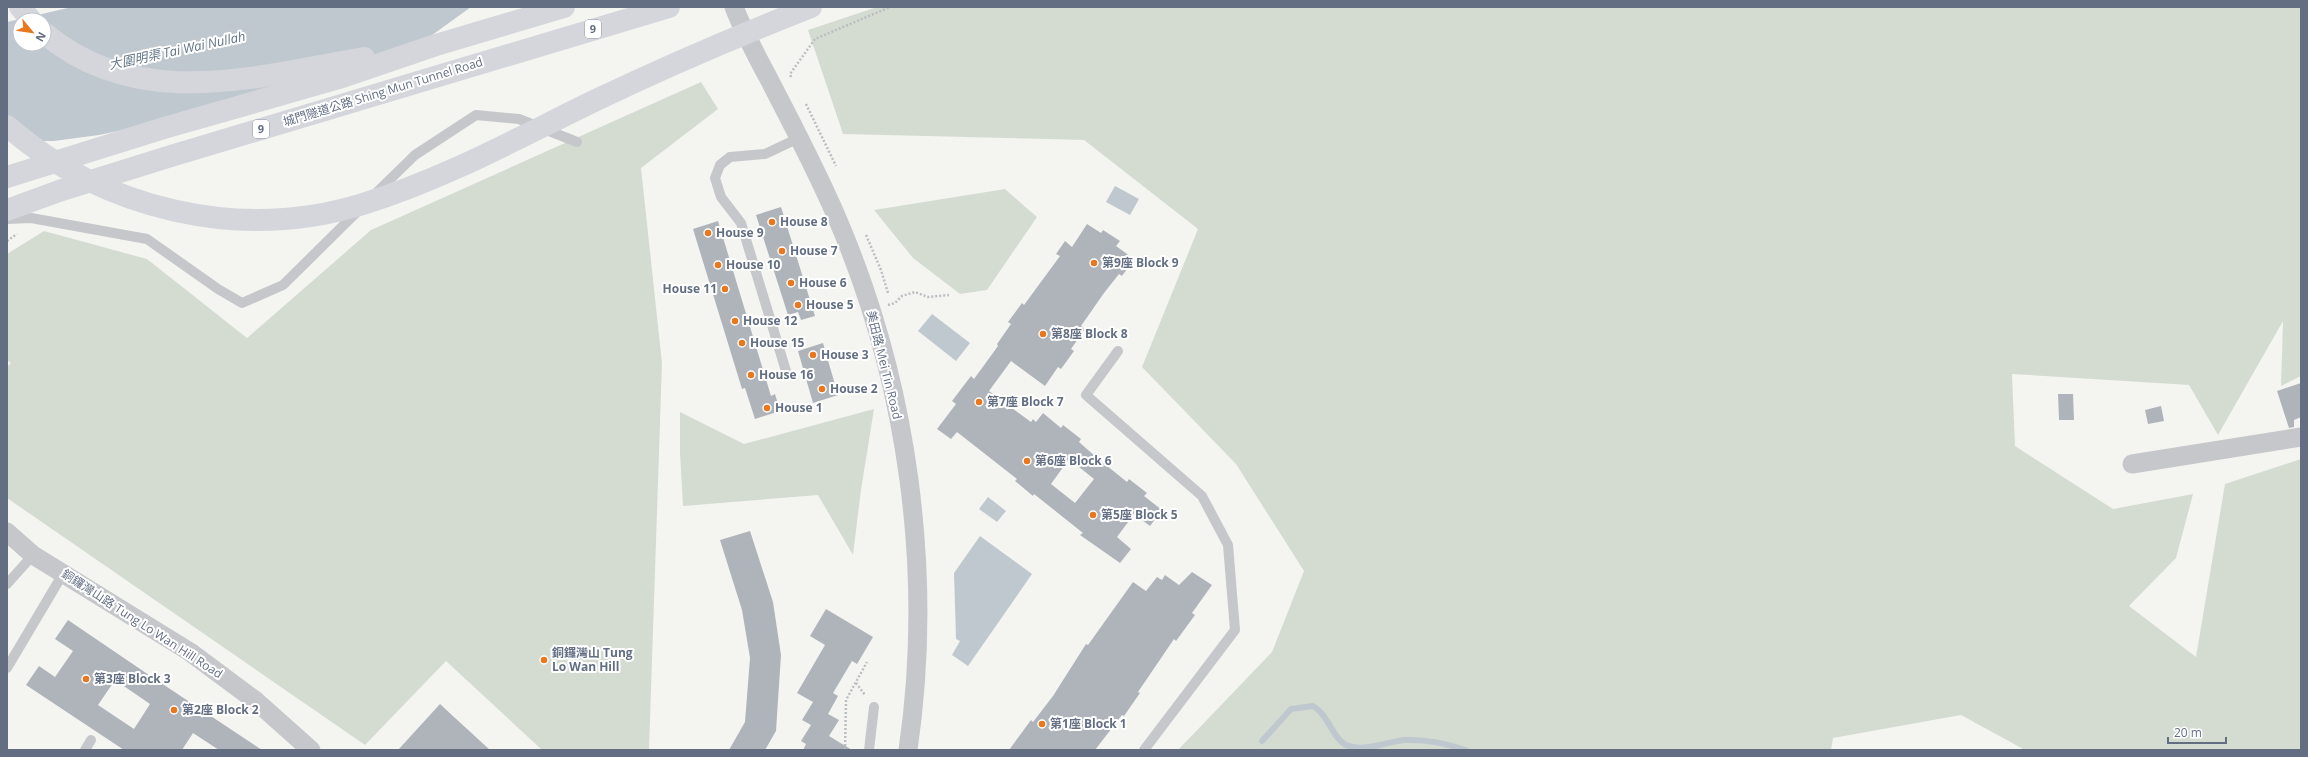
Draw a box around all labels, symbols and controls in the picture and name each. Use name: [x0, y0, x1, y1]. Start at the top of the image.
north arrow: [12, 12, 52, 52]
road number: 9: [585, 20, 601, 38]
water label: 大圍明渠 Tai Wai Nullah: [107, 27, 247, 73]
text: N: [32, 30, 50, 45]
street label: 城門隧道公路 Shing Mun Tunnel Road: [281, 53, 485, 130]
road number: 9: [253, 120, 269, 138]
place label: House 8: [780, 213, 828, 230]
marker: House 8: [767, 217, 777, 227]
place label: House 9: [716, 224, 764, 241]
marker: House 9: [703, 228, 713, 238]
place label: House 7: [790, 242, 838, 259]
marker: House 7: [777, 246, 787, 256]
place label: 第9座 Block 9: [1102, 254, 1179, 271]
place label: House 10: [726, 256, 781, 273]
marker: 第9座 Block 9: [1089, 258, 1099, 268]
marker: House 10: [713, 260, 723, 270]
place label: House 6: [799, 274, 847, 291]
marker: House 6: [786, 278, 796, 288]
place label: House 11: [663, 280, 717, 297]
marker: House 11: [720, 284, 730, 294]
place label: House 5: [806, 296, 854, 313]
marker: House 5: [793, 300, 803, 310]
street label: 美田路 Mei Tin Road: [863, 309, 906, 421]
place label: House 12: [743, 312, 798, 329]
marker: House 12: [730, 316, 740, 326]
place label: 第8座 Block 8: [1051, 325, 1128, 342]
marker: 第8座 Block 8: [1038, 329, 1048, 339]
place label: House 15: [750, 334, 805, 351]
marker: House 15: [737, 338, 747, 348]
place label: House 3: [821, 346, 869, 363]
marker: House 3: [808, 350, 818, 360]
place label: House 16: [759, 366, 814, 383]
marker: House 16: [746, 370, 756, 380]
place label: House 2: [830, 380, 878, 397]
marker: House 2: [817, 384, 827, 394]
place label: 第7座 Block 7: [987, 393, 1064, 410]
marker: 第7座 Block 7: [974, 397, 984, 407]
place label: House 1: [775, 399, 823, 416]
marker: House 1: [762, 403, 772, 413]
place label: 第6座 Block 6: [1035, 452, 1112, 469]
marker: 第6座 Block 6: [1022, 456, 1032, 466]
place label: 第5座 Block 5: [1101, 506, 1178, 523]
marker: 第5座 Block 5: [1088, 510, 1098, 520]
street label: 銅鑼灣山路 Tung Lo Wan Hill Road: [59, 565, 226, 682]
place label: 銅鑼灣山 Tung Lo Wan Hill: [552, 644, 633, 675]
marker: 銅鑼灣山 Tung Lo Wan Hill: [539, 655, 549, 665]
place label: 第3座 Block 3: [94, 670, 171, 687]
marker: 第3座 Block 3: [81, 674, 91, 684]
place label: 第2座 Block 2: [182, 701, 259, 718]
marker: 第2座 Block 2: [169, 705, 179, 715]
place label: 第1座 Block 1: [1050, 715, 1127, 732]
marker: 第1座 Block 1: [1037, 719, 1047, 729]
scale bar: [2168, 719, 2226, 745]
text: 20 m: [2174, 724, 2202, 741]

